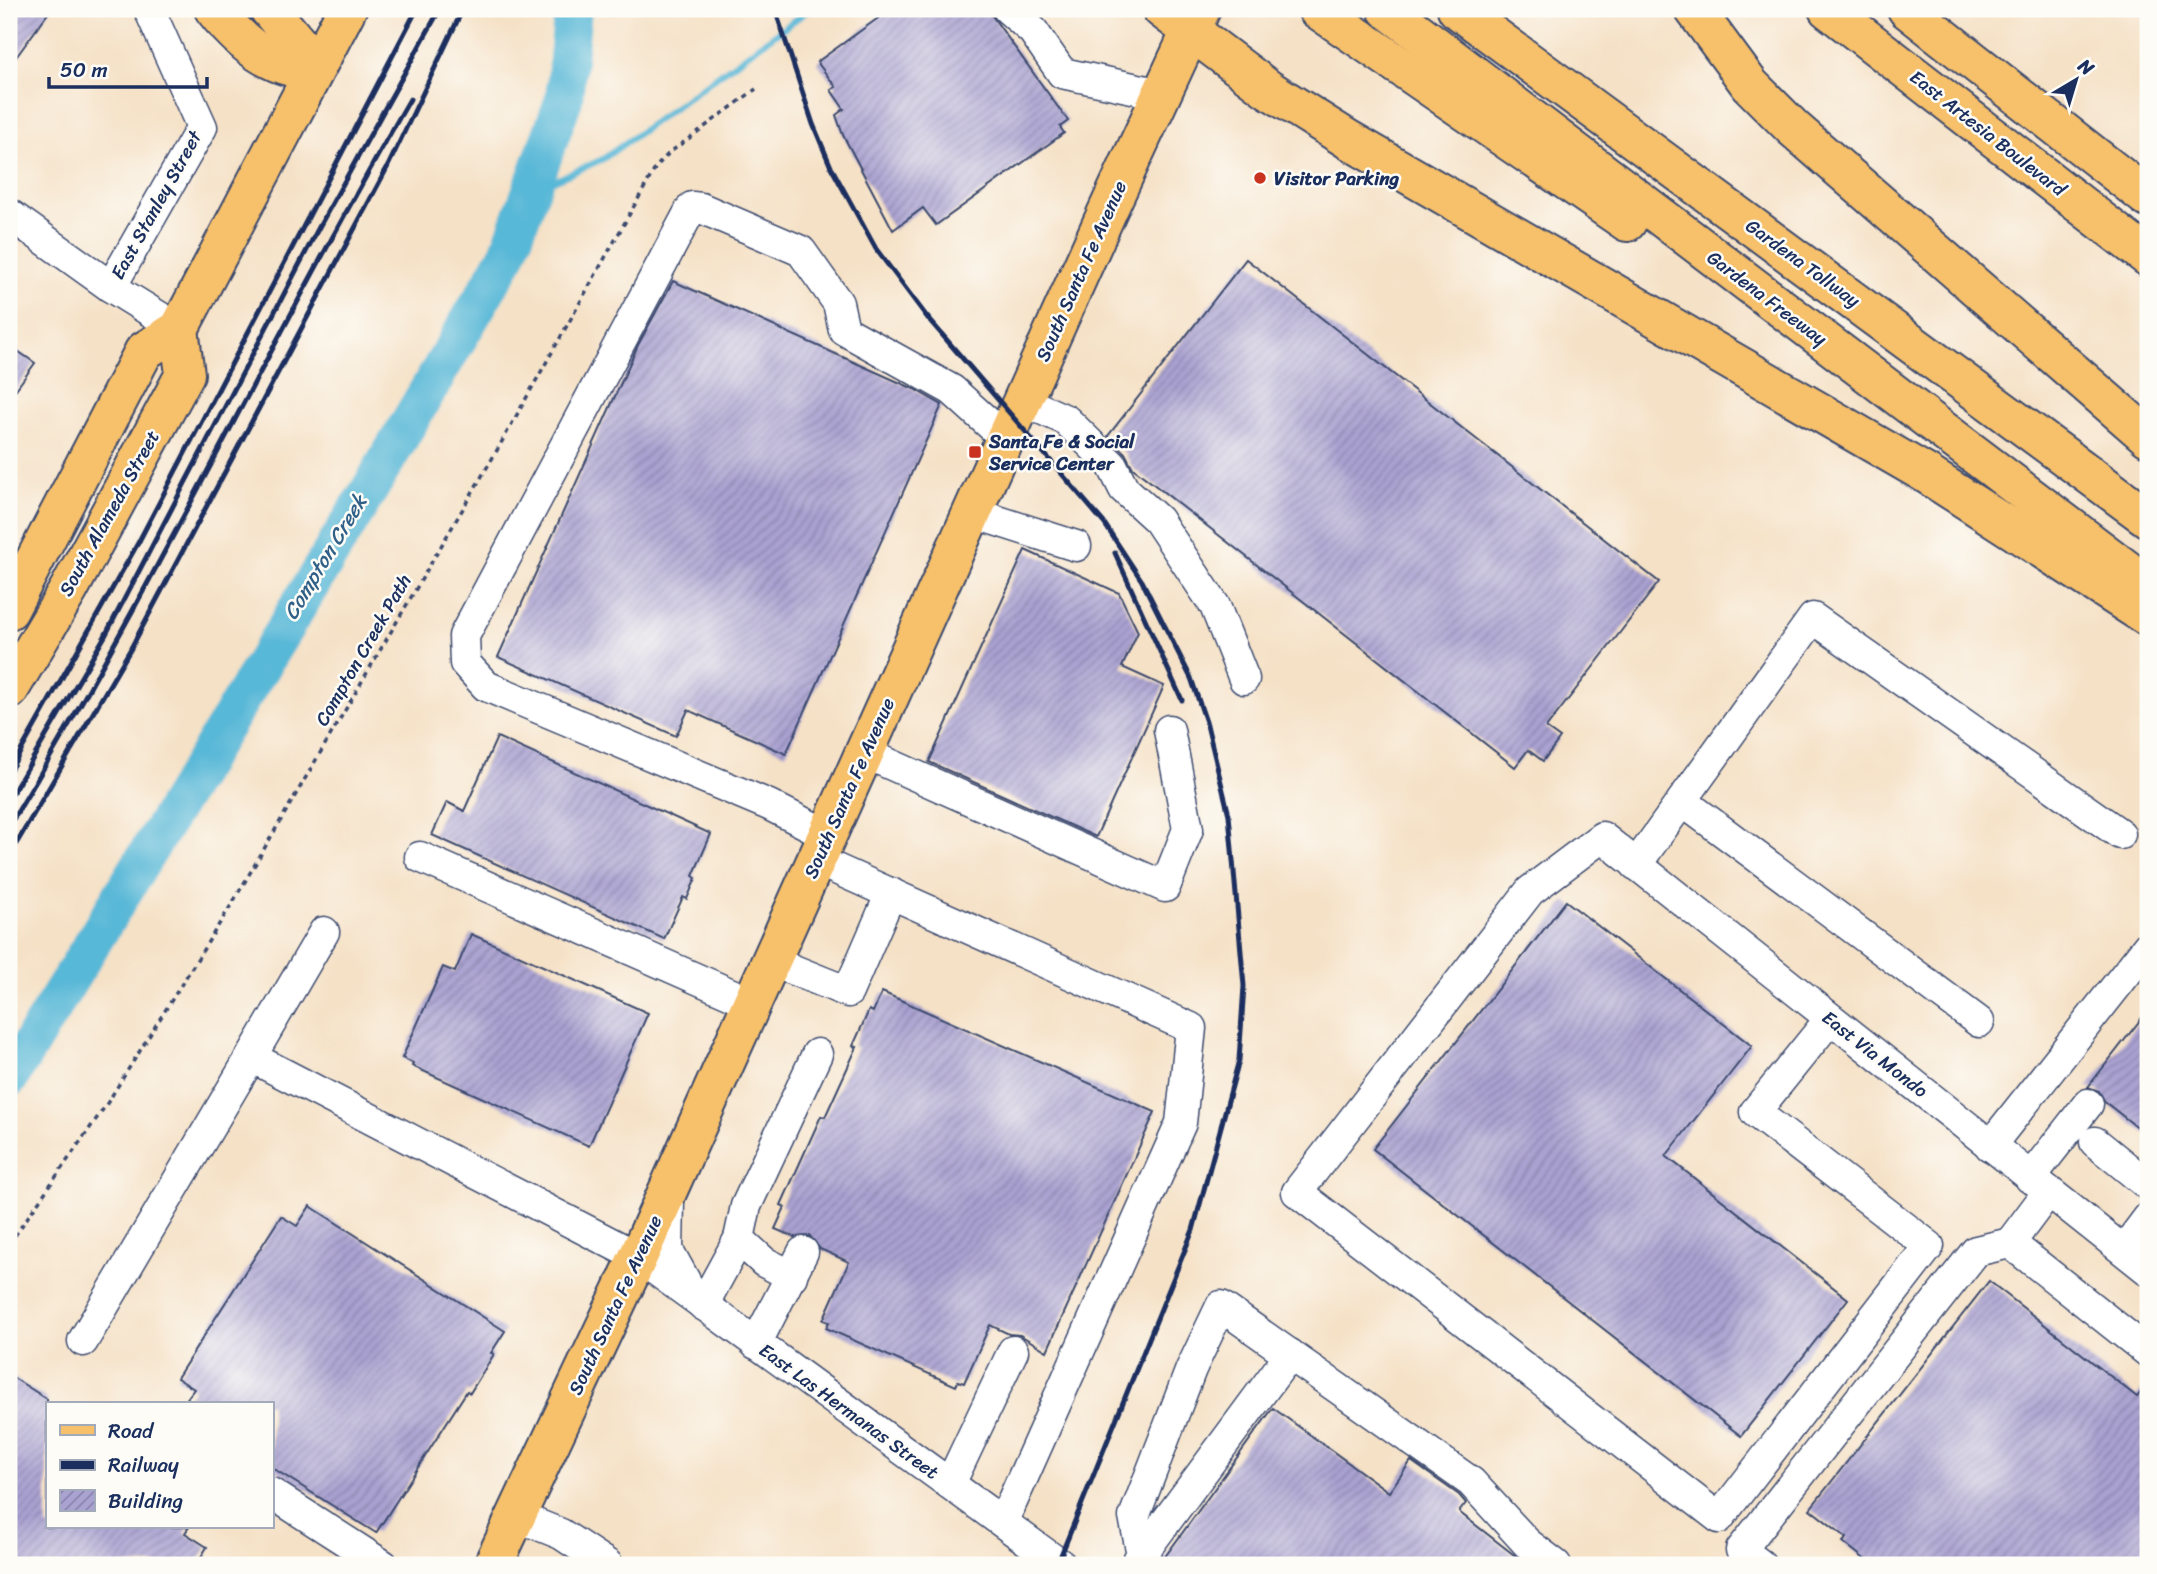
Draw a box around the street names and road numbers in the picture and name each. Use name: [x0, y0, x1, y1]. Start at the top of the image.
street label: East Artesia Boulevard: [1902, 61, 2075, 206]
street label: East Stanley Street: [101, 123, 211, 286]
street label: South Santa Fe Avenue: [1026, 175, 1136, 367]
street label: Gardena Tollway: [1738, 210, 1868, 316]
street label: Gardena Freeway: [1700, 242, 1835, 355]
street label: South Alameda Street: [50, 424, 168, 602]
street label: Compton Creek Path: [306, 568, 420, 732]
street label: South Santa Fe Avenue: [794, 692, 904, 884]
street label: East Via Mondo: [1815, 1002, 1936, 1107]
street label: South Santa Fe Avenue: [559, 1209, 671, 1400]
street label: East Las Hermanas Street: [752, 1334, 946, 1488]

